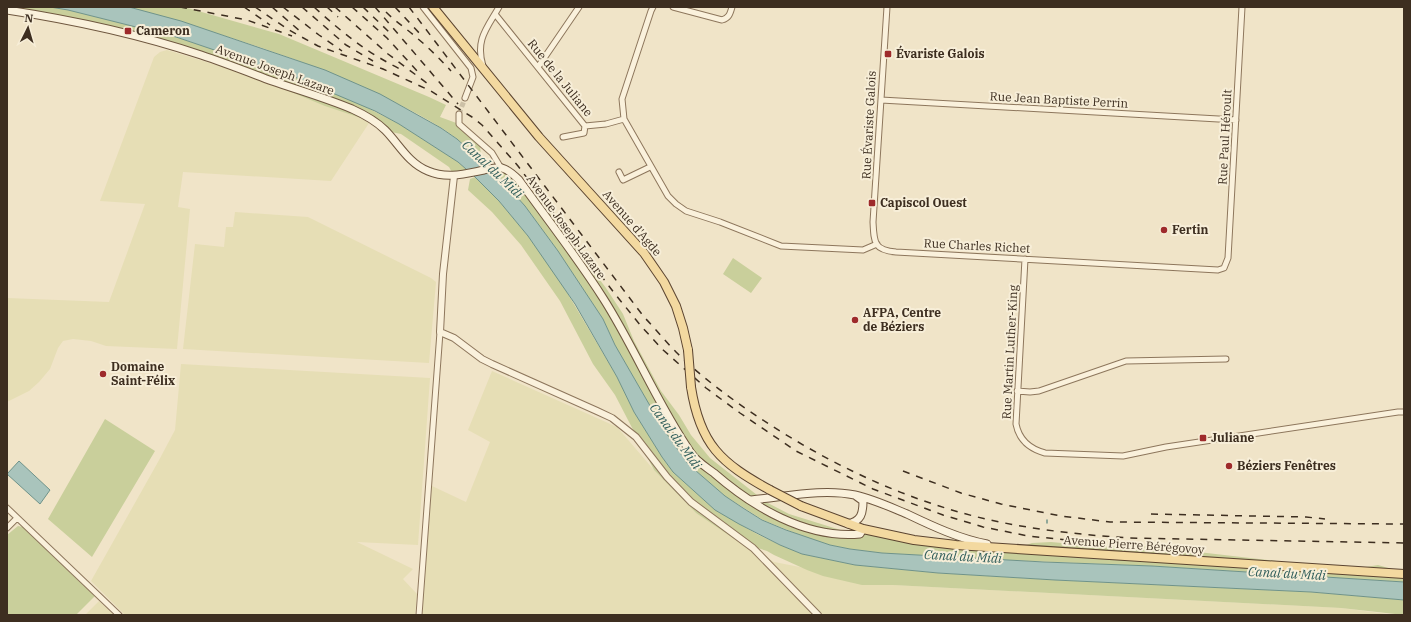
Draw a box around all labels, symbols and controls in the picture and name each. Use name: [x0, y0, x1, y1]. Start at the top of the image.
north arrow: [8, 8, 48, 48]
text: N: [24, 11, 34, 25]
place label: Cameron: [136, 23, 190, 38]
marker: Cameron: [123, 26, 133, 36]
street label: Rue de la Juliane: [525, 36, 596, 119]
street label: Avenue Joseph Lazare: [214, 41, 337, 98]
place label: Évariste Galois: [896, 45, 985, 61]
marker: Évariste Galois: [883, 49, 893, 59]
street label: Rue Évariste Galois: [858, 70, 879, 180]
street label: Rue Jean Baptiste Perrin: [989, 88, 1129, 111]
street label: Rue Paul Héroult: [1215, 89, 1234, 185]
water label: Canal du Midi: [458, 137, 527, 202]
street label: Avenue Joseph Lazare: [524, 172, 609, 282]
street label: Avenue d'Agde: [600, 187, 665, 259]
place label: Capiscol Ouest: [880, 195, 967, 210]
marker: Capiscol Ouest: [867, 198, 877, 208]
place label: Fertin: [1172, 222, 1209, 237]
marker: Fertin: [1159, 225, 1169, 235]
street label: Rue Charles Richet: [923, 235, 1031, 256]
street label: Rue Martin Luther-King: [998, 284, 1021, 420]
place label: AFPA, Centre de Béziers: [863, 305, 941, 334]
marker: AFPA, Centre de Béziers: [850, 315, 860, 325]
place label: Domaine Saint-Félix: [111, 359, 175, 388]
marker: Domaine Saint-Félix: [98, 369, 108, 379]
water label: Canal du Midi: [646, 400, 705, 473]
place label: Juliane: [1211, 430, 1255, 445]
marker: Juliane: [1198, 433, 1208, 443]
place label: Béziers Fenêtres: [1237, 458, 1336, 473]
marker: Béziers Fenêtres: [1224, 461, 1234, 471]
street label: Avenue Pierre Bérégovoy: [1063, 532, 1206, 557]
water label: Canal du Midi: [924, 546, 1002, 567]
water label: Canal du Midi: [1248, 563, 1326, 584]

